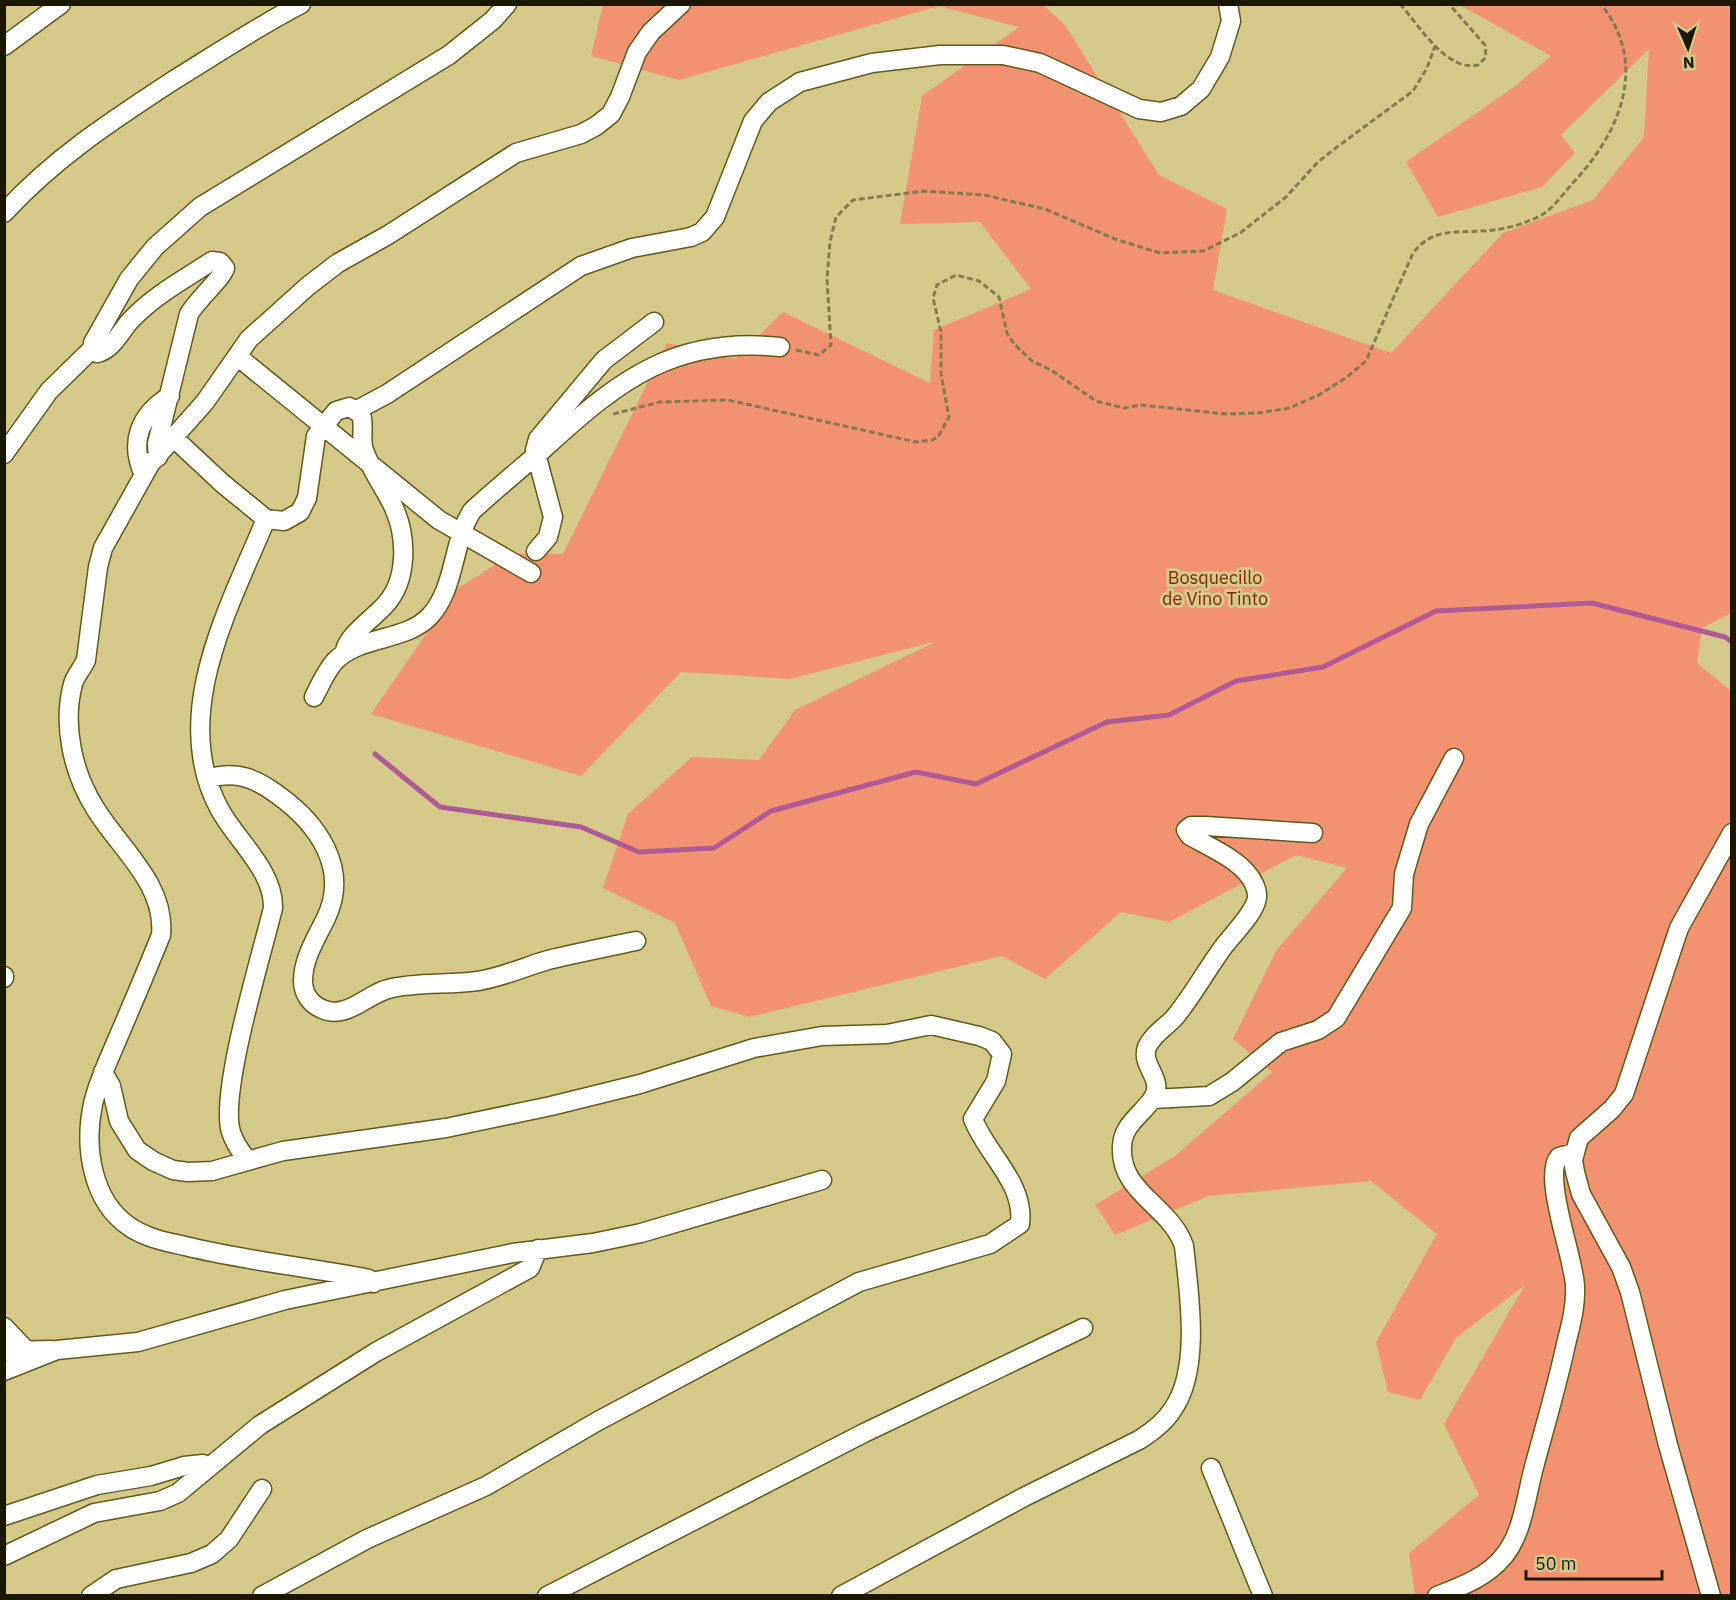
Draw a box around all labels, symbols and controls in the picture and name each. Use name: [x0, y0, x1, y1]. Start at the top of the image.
north arrow: [1658, 18, 1718, 78]
text: N: [1682, 53, 1695, 73]
park label: Bosquecillo de Vino Tinto: [1162, 566, 1268, 610]
scale bar: [1526, 1543, 1662, 1581]
text: 50 m: [1535, 1552, 1577, 1575]

